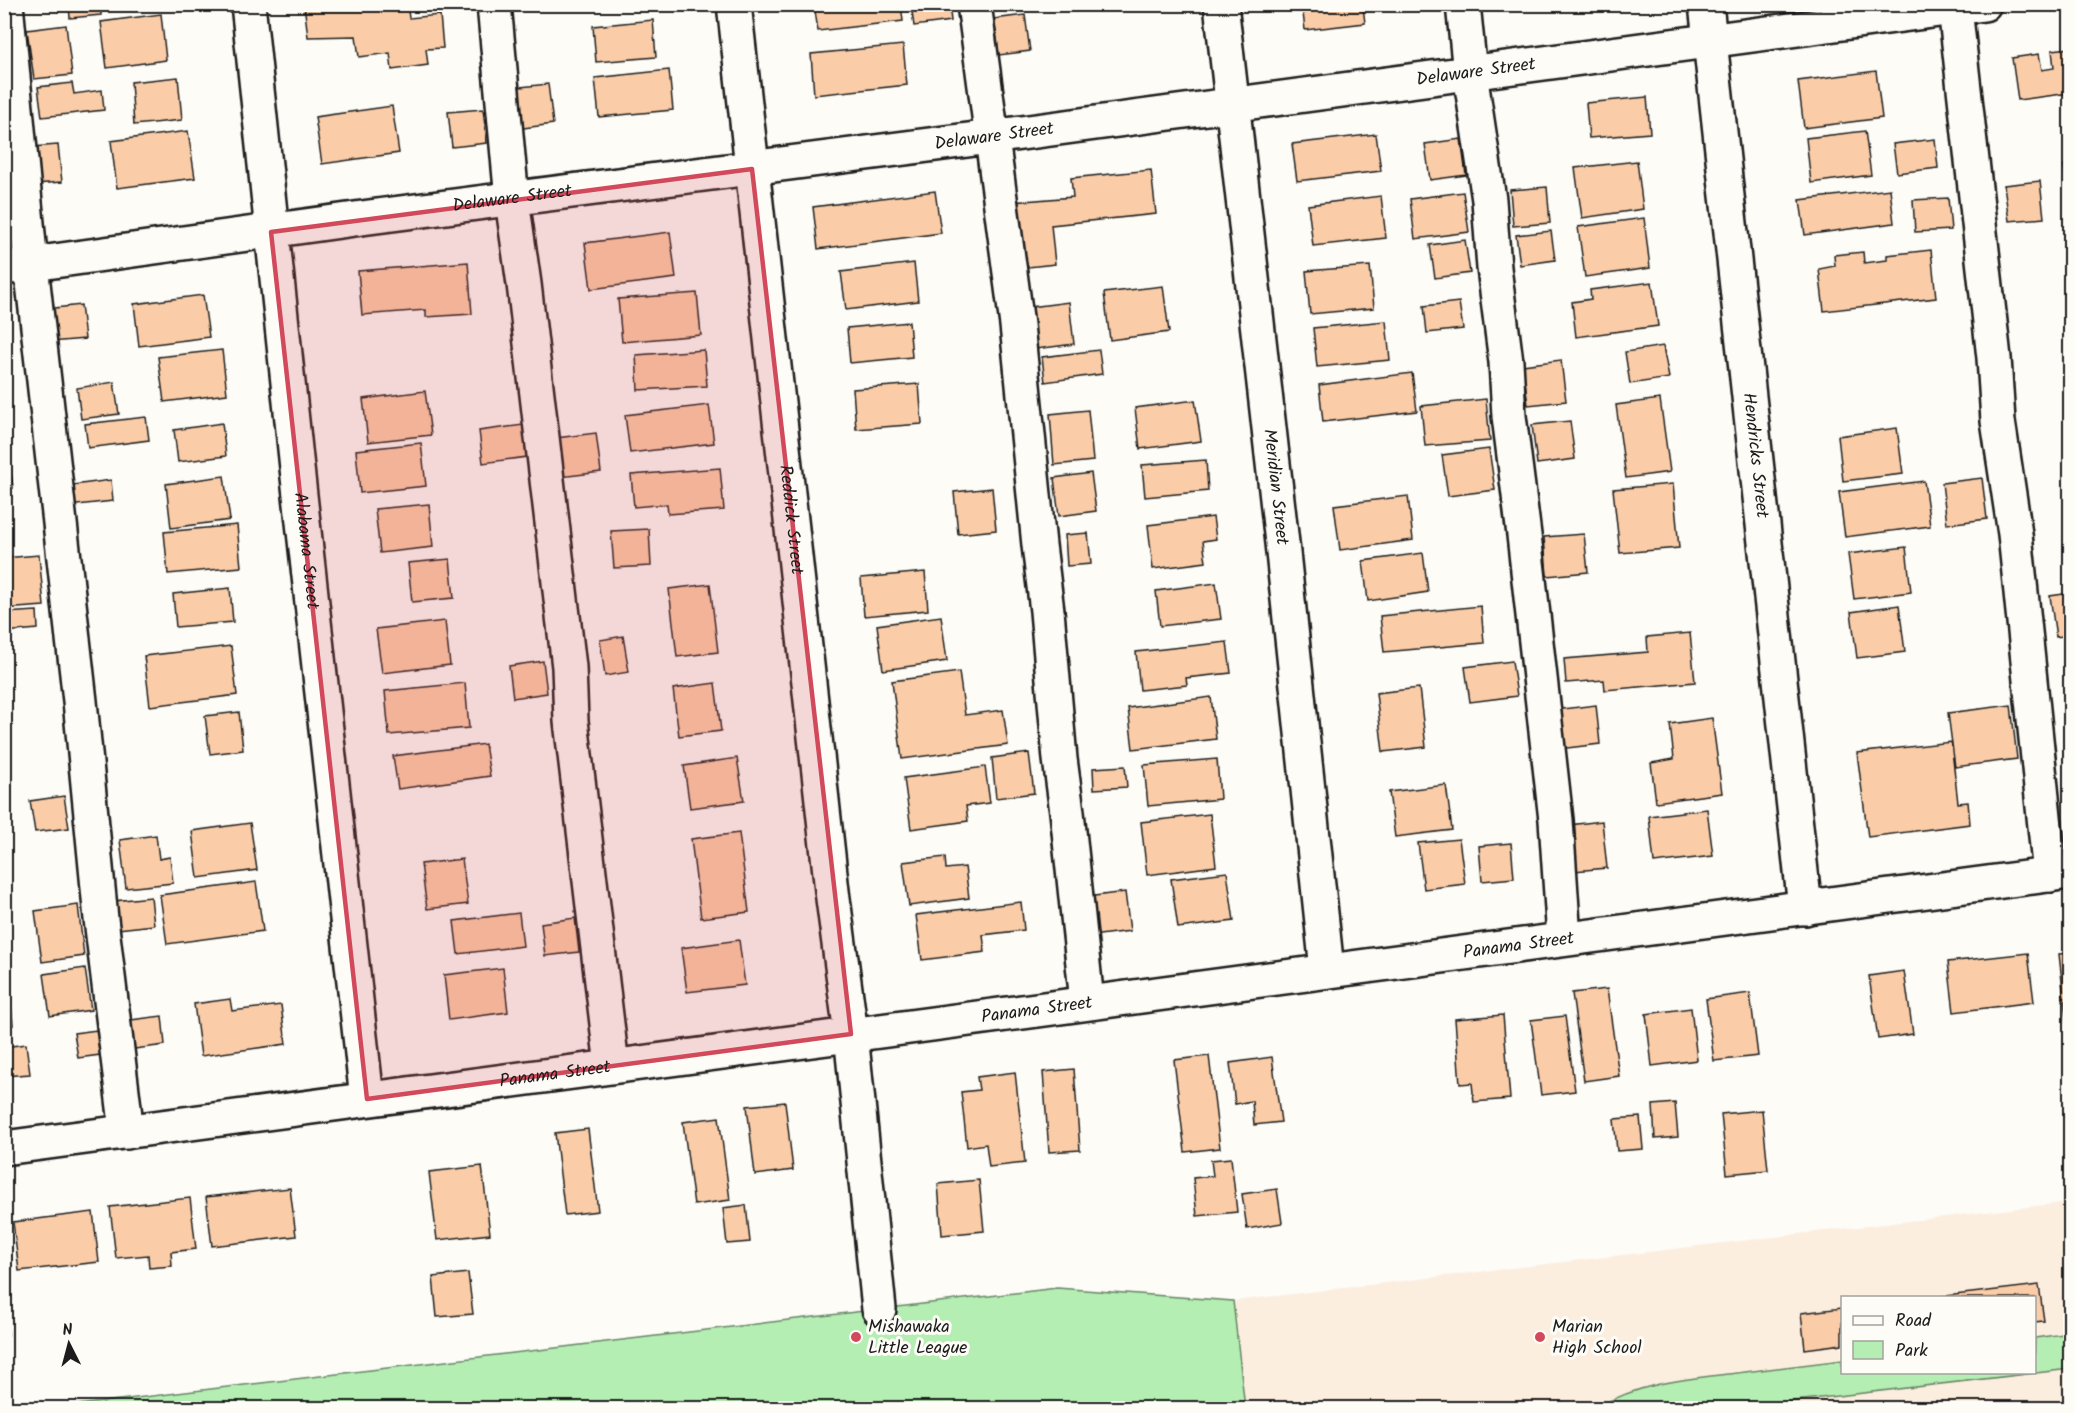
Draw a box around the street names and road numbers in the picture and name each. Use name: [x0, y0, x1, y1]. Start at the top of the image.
street label: Delaware Street: [1415, 50, 1539, 94]
street label: Delaware Street: [933, 114, 1057, 159]
street label: Delaware Street: [451, 176, 575, 221]
street label: Hendricks Street: [1734, 391, 1777, 521]
street label: Meridian Street: [1255, 427, 1297, 548]
street label: Reddick Street: [771, 463, 812, 577]
street label: Alabama Street: [285, 491, 327, 612]
street label: Panama Street: [1461, 924, 1577, 967]
street label: Panama Street: [979, 988, 1095, 1032]
street label: Panama Street: [498, 1052, 614, 1096]

